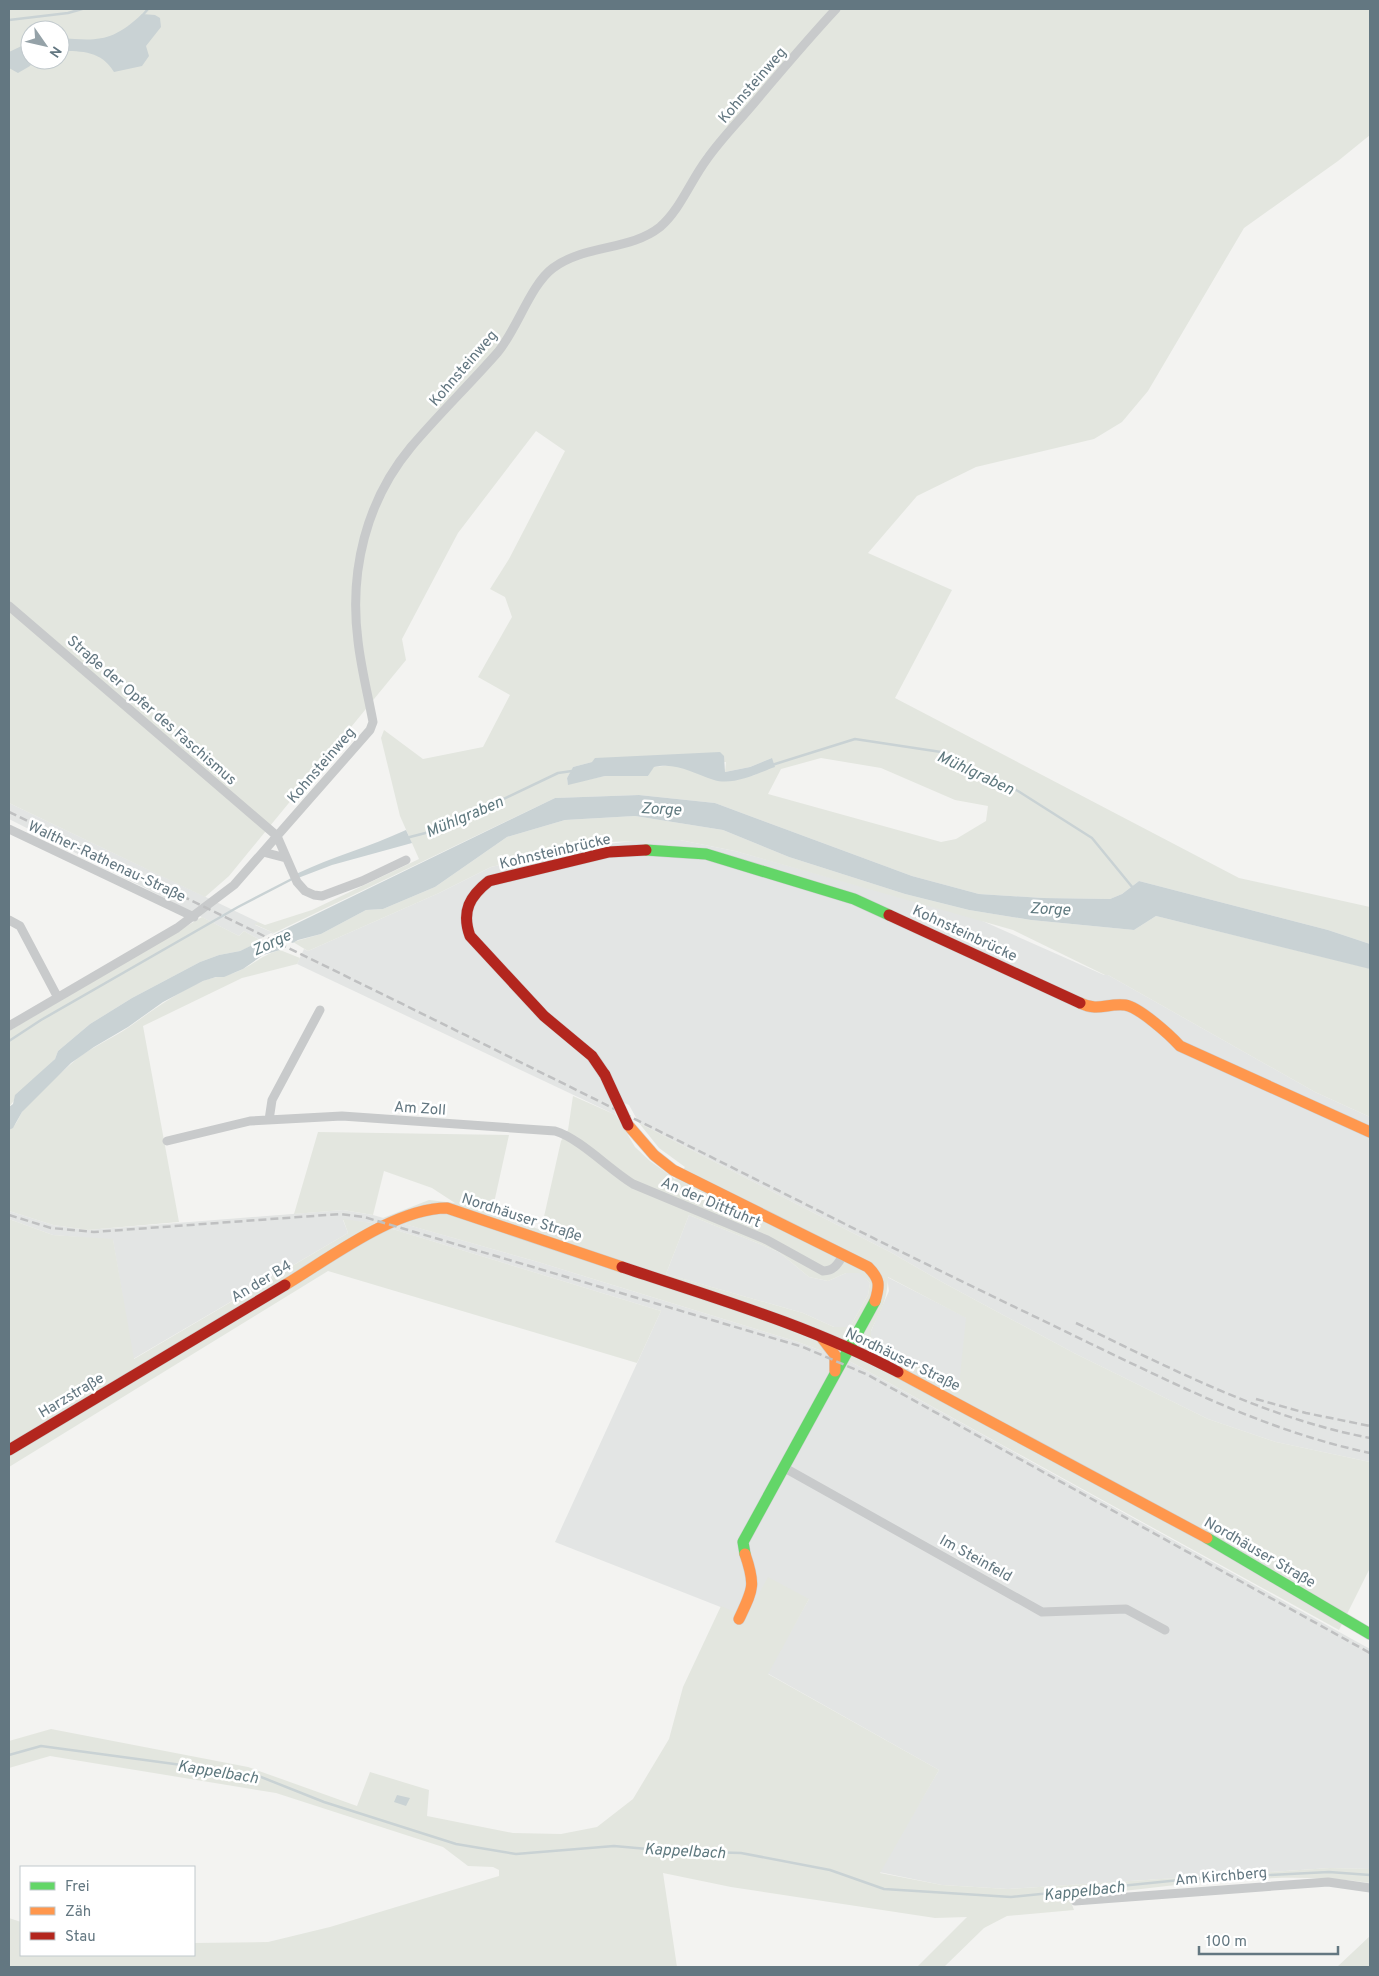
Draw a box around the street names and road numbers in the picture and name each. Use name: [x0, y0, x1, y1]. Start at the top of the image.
street label: Kohnsteinweg: [715, 44, 791, 128]
street label: Kohnsteinweg: [426, 327, 502, 411]
street label: Straße der Opfer des Faschismus: [62, 632, 240, 790]
street label: Kohnsteinweg: [284, 724, 360, 808]
street label: Walther-Rathenau-Straße: [25, 817, 188, 907]
street label: Kohnsteinbrücke: [498, 830, 613, 874]
street label: Kohnsteinbrücke: [909, 902, 1020, 967]
street label: Am Zoll: [393, 1098, 447, 1121]
street label: An der Dittfuhrt: [658, 1174, 763, 1233]
street label: Nordhäuser Straße: [459, 1190, 584, 1247]
street label: An der B4: [228, 1257, 296, 1308]
street label: Nordhäuser Straße: [842, 1324, 963, 1396]
street label: Harzstraße: [36, 1369, 108, 1423]
street label: Nordhäuser Straße: [1200, 1514, 1318, 1593]
street label: Im Steinfeld: [936, 1532, 1015, 1587]
street label: Am Kirchberg: [1174, 1864, 1268, 1891]

